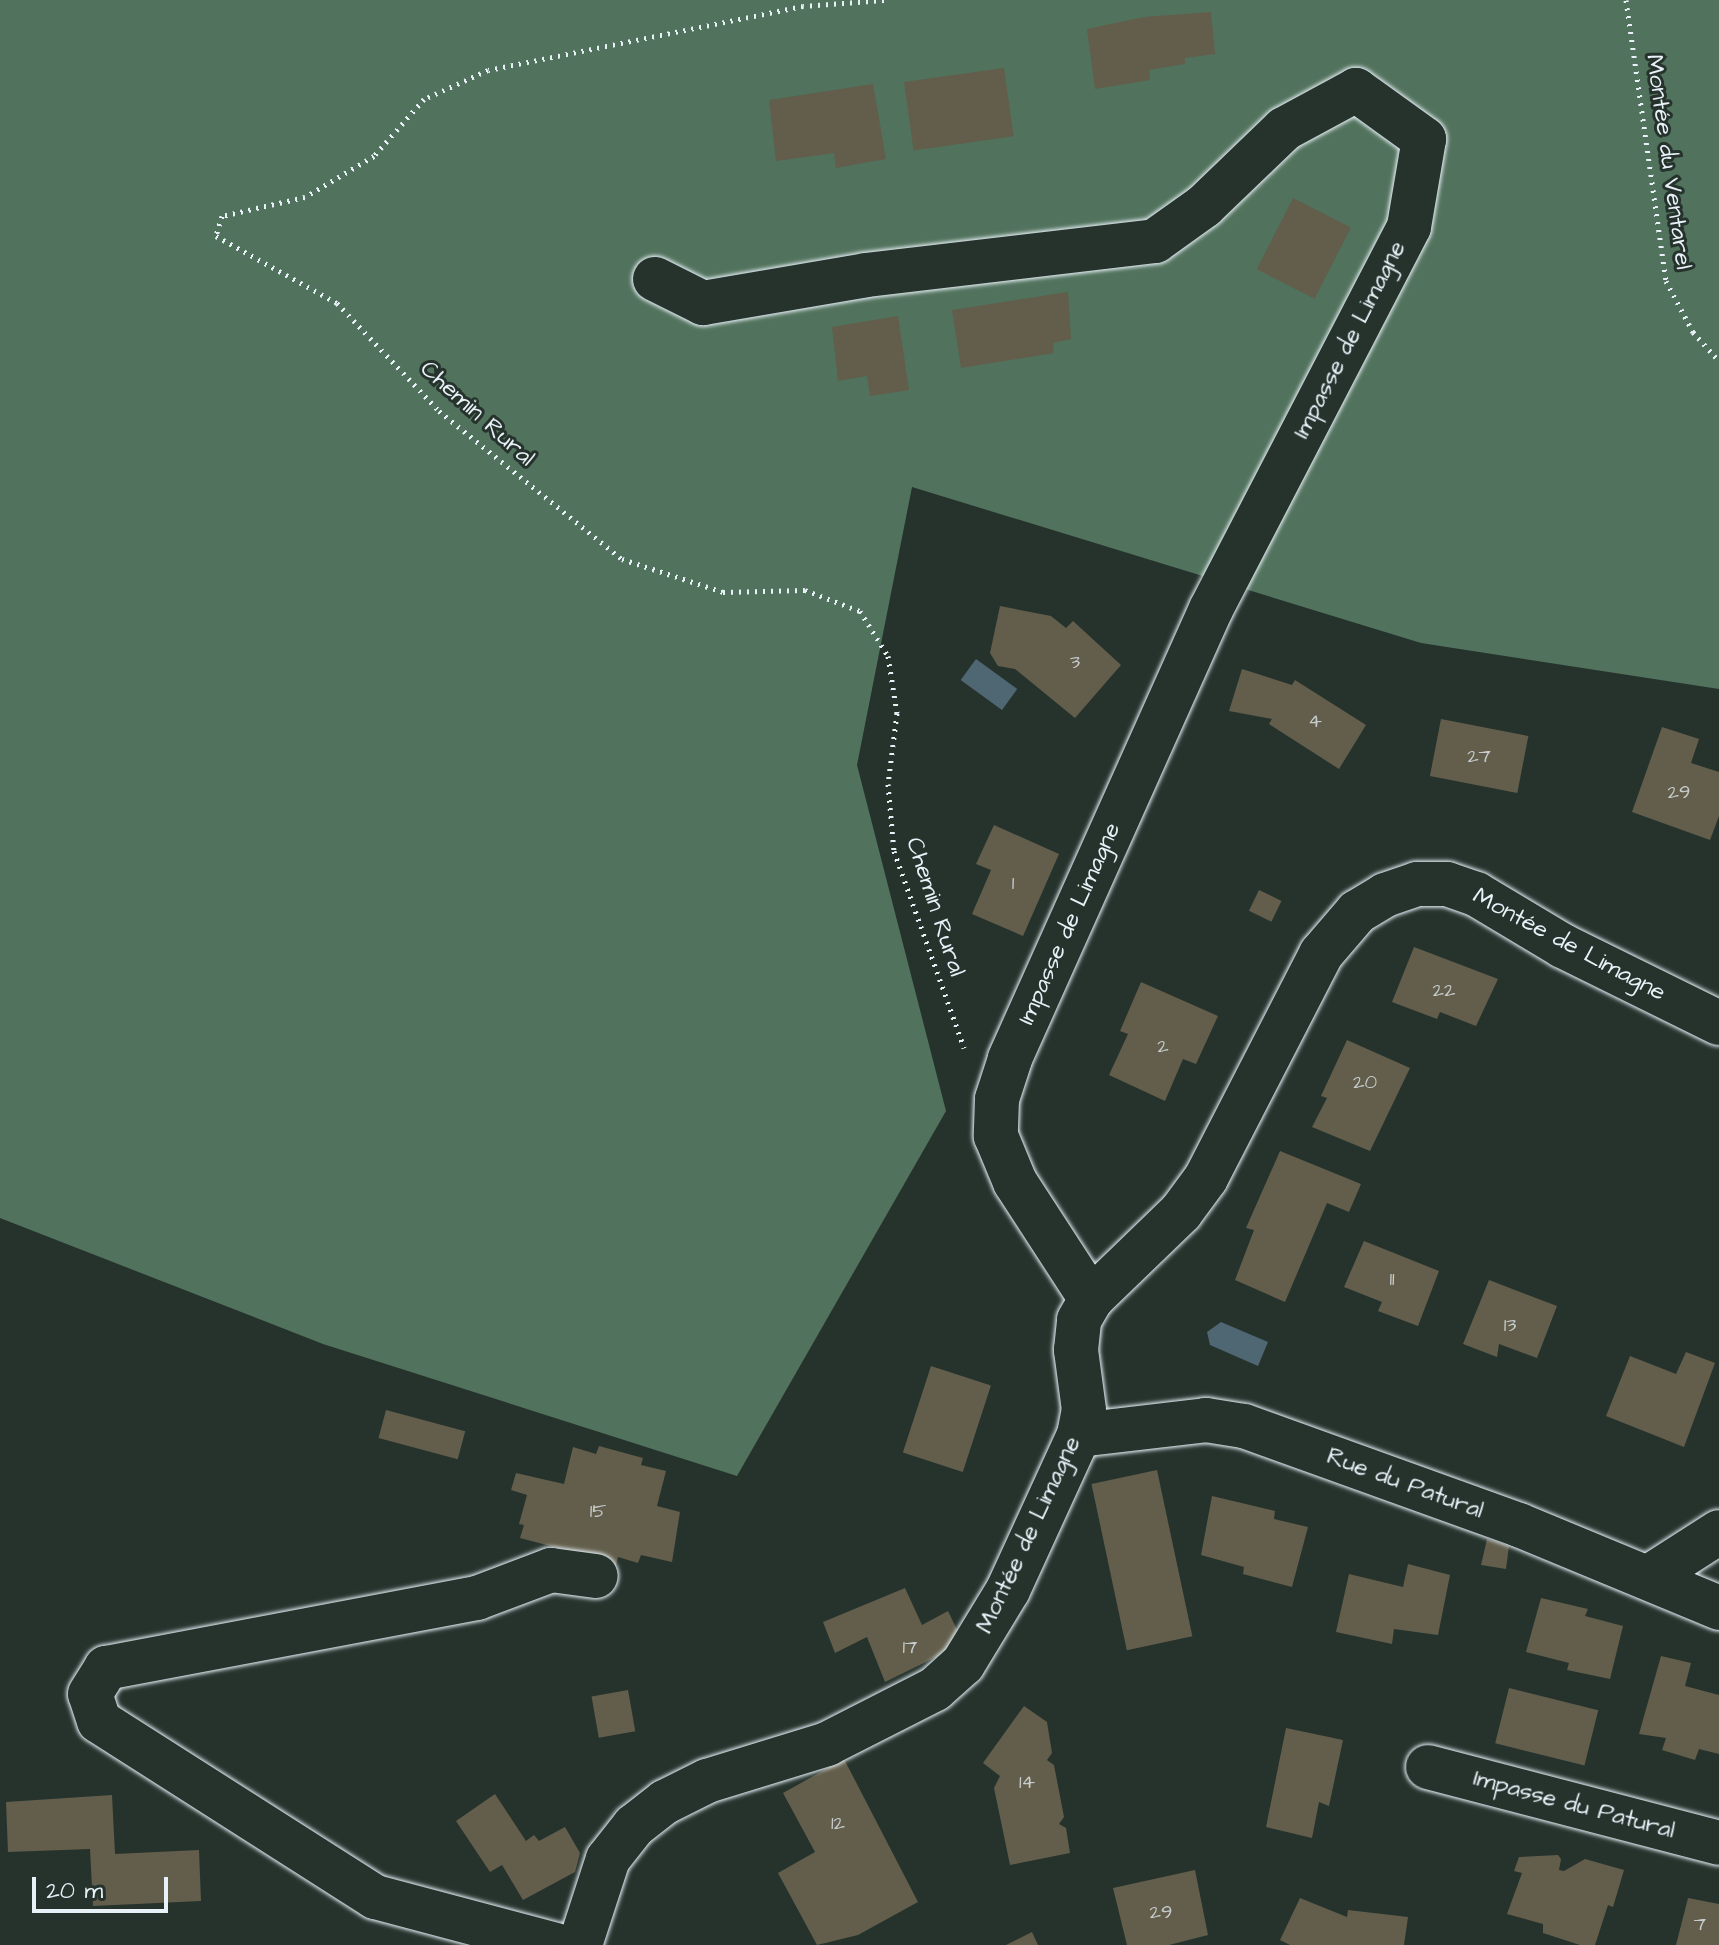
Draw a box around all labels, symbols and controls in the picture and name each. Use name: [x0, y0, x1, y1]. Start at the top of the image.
street label: Montée du Ventarel: [1639, 53, 1697, 271]
street label: Impasse de Limagne: [1288, 236, 1412, 444]
street label: Chemin Rural: [414, 355, 540, 473]
house number: 3: [1070, 650, 1080, 674]
house number: 4: [1308, 709, 1322, 733]
house number: 27: [1467, 744, 1491, 768]
house number: 29: [1668, 780, 1690, 804]
street label: Impasse de Limagne: [1013, 819, 1127, 1029]
street label: Chemin Rural: [899, 834, 971, 980]
house number: 1: [1012, 871, 1014, 895]
street label: Montée de Limagne: [1468, 882, 1670, 1008]
house number: 22: [1433, 978, 1455, 1002]
house number: 2: [1157, 1034, 1169, 1058]
house number: 20: [1353, 1070, 1377, 1094]
house number: 11: [1389, 1267, 1395, 1291]
house number: 13: [1504, 1313, 1516, 1337]
street label: Montée de Limagne: [971, 1432, 1087, 1638]
street label: Rue du Patural: [1323, 1442, 1487, 1526]
house number: 15: [590, 1499, 606, 1523]
house number: 17: [903, 1635, 917, 1659]
street label: Impasse du Patural: [1470, 1764, 1678, 1846]
house number: 14: [1019, 1770, 1035, 1794]
house number: 12: [831, 1811, 845, 1835]
scale bar: [36, 1861, 172, 1911]
text: 20 m: [46, 1874, 103, 1908]
house number: 29: [1150, 1900, 1172, 1924]
house number: 7: [1694, 1912, 1706, 1936]

